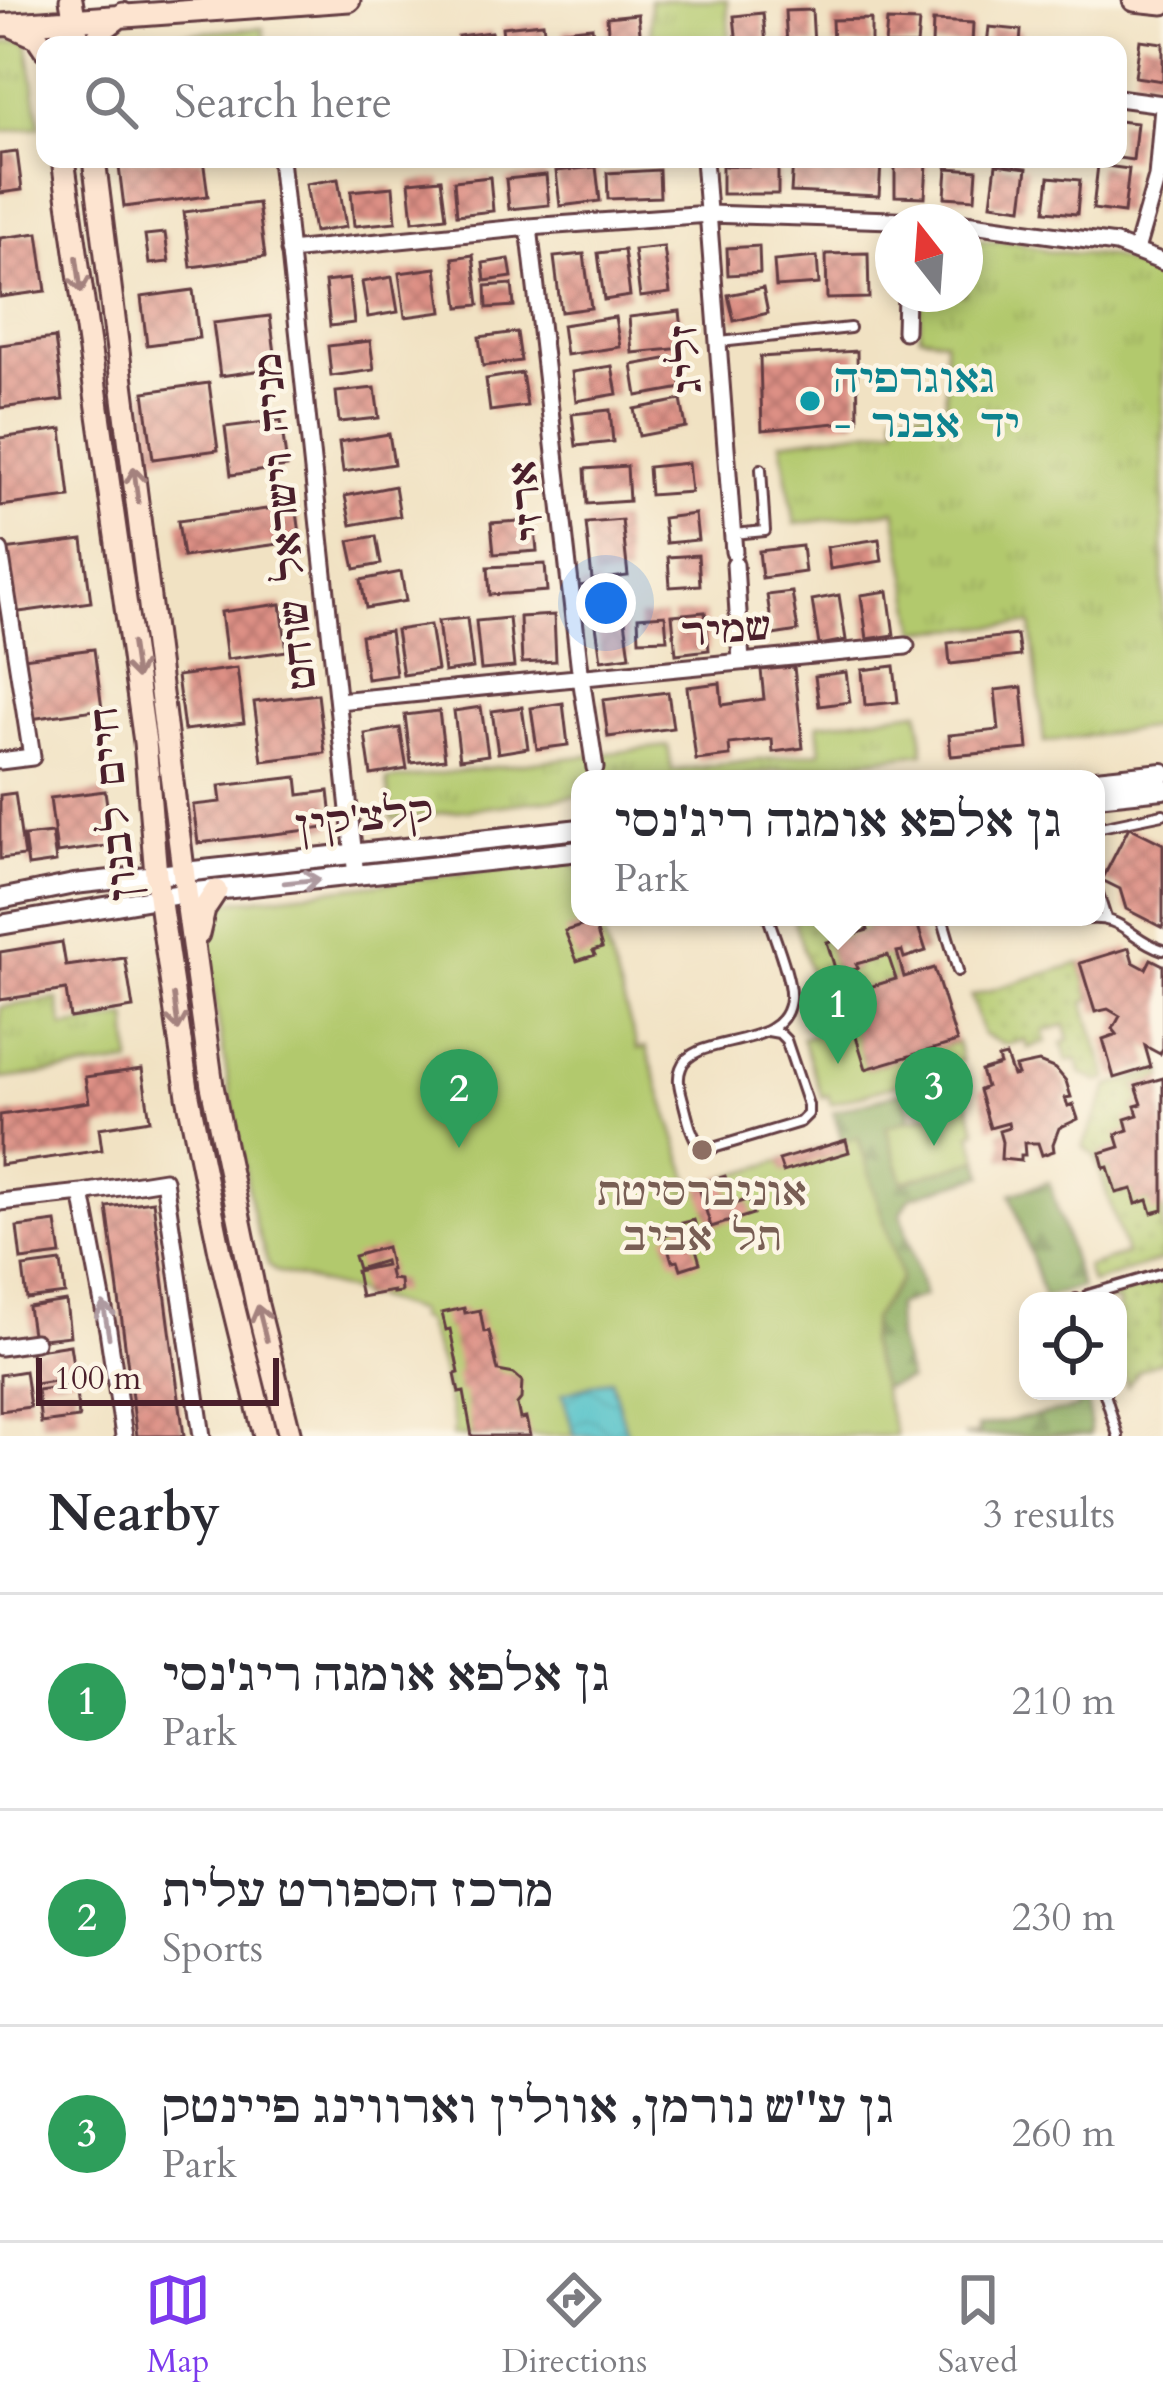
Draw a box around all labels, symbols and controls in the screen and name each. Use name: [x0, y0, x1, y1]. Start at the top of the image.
search box: [36, 36, 1127, 168]
icon: search: [78, 69, 144, 135]
text: Search here: [174, 72, 392, 133]
north arrow: [875, 204, 983, 312]
one-way arrow: [68, 255, 91, 294]
street label: זליג: [657, 321, 715, 395]
street label: מניה וישראל שוחט: [241, 350, 329, 692]
place label: גאוגרפיה - יד אבנר: [834, 353, 1020, 451]
marker: גאוגרפיה - יד אבנר: [797, 388, 823, 414]
street label: ארזי: [496, 458, 558, 544]
one-way arrow: [124, 466, 146, 505]
your location: [576, 573, 636, 633]
street label: שמיר: [679, 600, 773, 660]
one-way arrow: [123, 641, 146, 680]
street label: חיים לבנון: [77, 704, 151, 904]
popup: [571, 770, 1105, 926]
street label: קלצ'קין: [292, 783, 436, 853]
text: גן אלפא אומגה ריג'נסי: [614, 791, 1062, 852]
text: Park: [614, 852, 689, 905]
one-way arrow: [282, 870, 321, 892]
pin: 1: [799, 965, 877, 1064]
one-way arrow: [165, 993, 188, 1032]
pin: 3: [895, 1047, 973, 1146]
pin: 2: [420, 1049, 498, 1148]
marker: אוניברסיטת תל אביב: [689, 1137, 715, 1163]
place label: אוניברסיטת תל אביב: [597, 1166, 807, 1264]
map controls: [1019, 1292, 1127, 1400]
button: locate: [1019, 1292, 1127, 1400]
one-way arrow: [94, 1302, 117, 1341]
one-way arrow: [250, 1304, 272, 1342]
scale bar: [36, 1352, 279, 1405]
text: 100 m: [54, 1356, 141, 1401]
text: Nearby: [48, 1479, 220, 1549]
text: 3 results: [983, 1488, 1115, 1541]
text: גן אלפא אומגה ריג'נסי: [162, 1645, 610, 1706]
text: 1: [77, 1675, 97, 1728]
text: 210 m: [1012, 1675, 1115, 1728]
text: Park: [162, 1706, 237, 1759]
text: מרכז הספורט עלית: [162, 1861, 554, 1922]
text: 2: [77, 1891, 97, 1944]
text: 230 m: [1012, 1891, 1115, 1944]
text: Sports: [162, 1922, 263, 1975]
text: גן ע''ש נורמן, אוולין וארווינג פיינטק: [162, 2077, 894, 2138]
text: 3: [77, 2107, 97, 2160]
text: 260 m: [1012, 2107, 1115, 2160]
text: Park: [162, 2138, 237, 2191]
tab: Map: [145, 2267, 211, 2384]
tab: Directions: [502, 2267, 647, 2384]
tab: Saved: [938, 2267, 1018, 2384]

